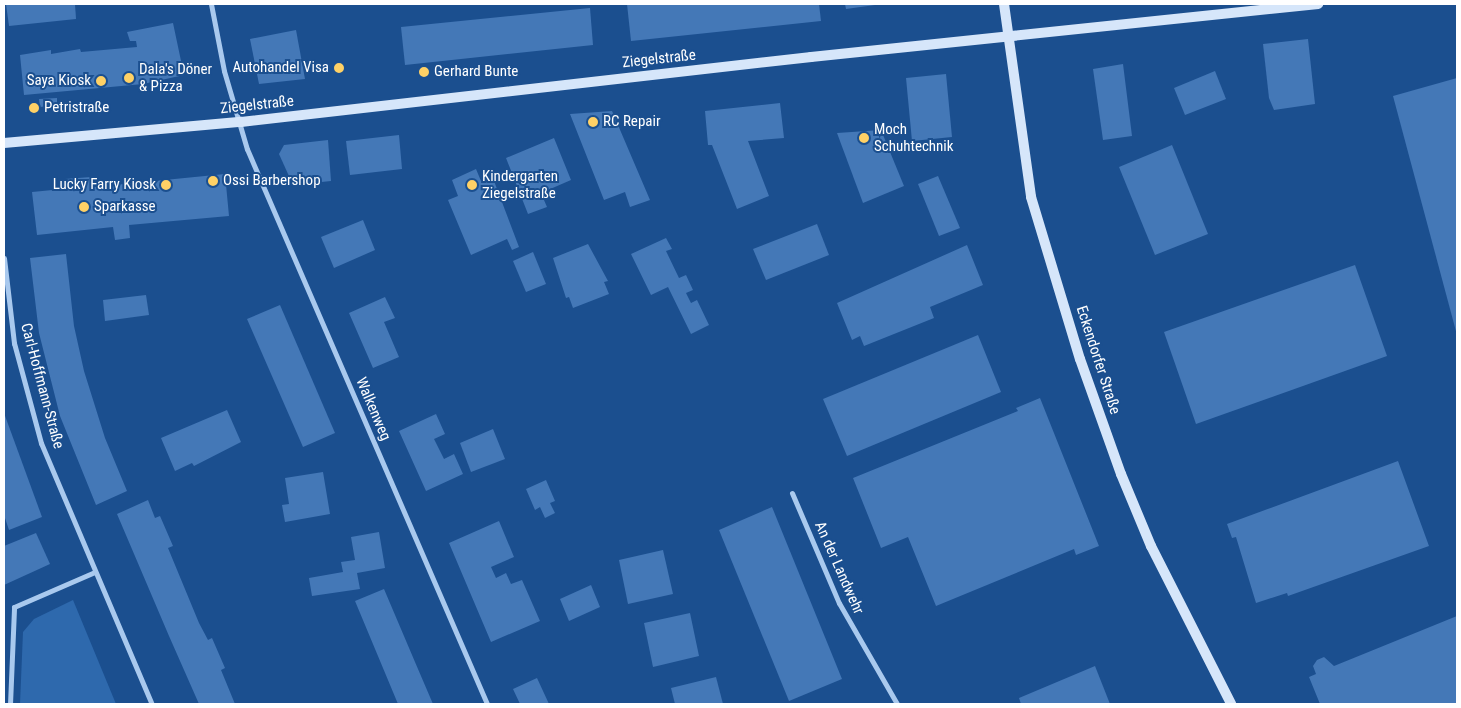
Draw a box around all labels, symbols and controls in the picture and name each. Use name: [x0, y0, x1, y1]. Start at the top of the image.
street label: Ziegelstraße: [621, 46, 697, 72]
place label: Autohandel Visa: [232, 59, 329, 77]
place label: Dala's Döner & Pizza: [139, 60, 212, 95]
marker: Autohandel Visa: [333, 62, 345, 74]
place label: Gerhard Bunte: [434, 63, 518, 81]
marker: Gerhard Bunte: [418, 66, 430, 78]
place label: Saya Kiosk: [27, 72, 91, 90]
marker: Dala's Döner & Pizza: [123, 72, 135, 84]
marker: Saya Kiosk: [95, 75, 107, 87]
street label: Ziegelstraße: [219, 92, 295, 118]
place label: Petristraße: [44, 99, 109, 117]
marker: Petristraße: [28, 102, 40, 114]
place label: RC Repair: [603, 113, 660, 131]
marker: RC Repair: [587, 116, 599, 128]
place label: Moch Schuhtechnik: [874, 120, 954, 155]
marker: Moch Schuhtechnik: [858, 132, 870, 144]
place label: Kindergarten Ziegelstraße: [482, 167, 558, 202]
place label: Ossi Barbershop: [223, 172, 321, 190]
marker: Ossi Barbershop: [207, 175, 219, 187]
place label: Lucky Farry Kiosk: [53, 176, 156, 194]
marker: Lucky Farry Kiosk: [160, 179, 172, 191]
marker: Kindergarten Ziegelstraße: [466, 179, 478, 191]
place label: Sparkasse: [94, 198, 156, 216]
marker: Sparkasse: [78, 201, 90, 213]
street label: Eckendorfer Straße: [1072, 304, 1124, 416]
street label: Carl-Hoffmann-Straße: [17, 321, 67, 451]
street label: Walkenweg: [352, 375, 394, 443]
street label: An der Landwehr: [811, 519, 867, 617]

